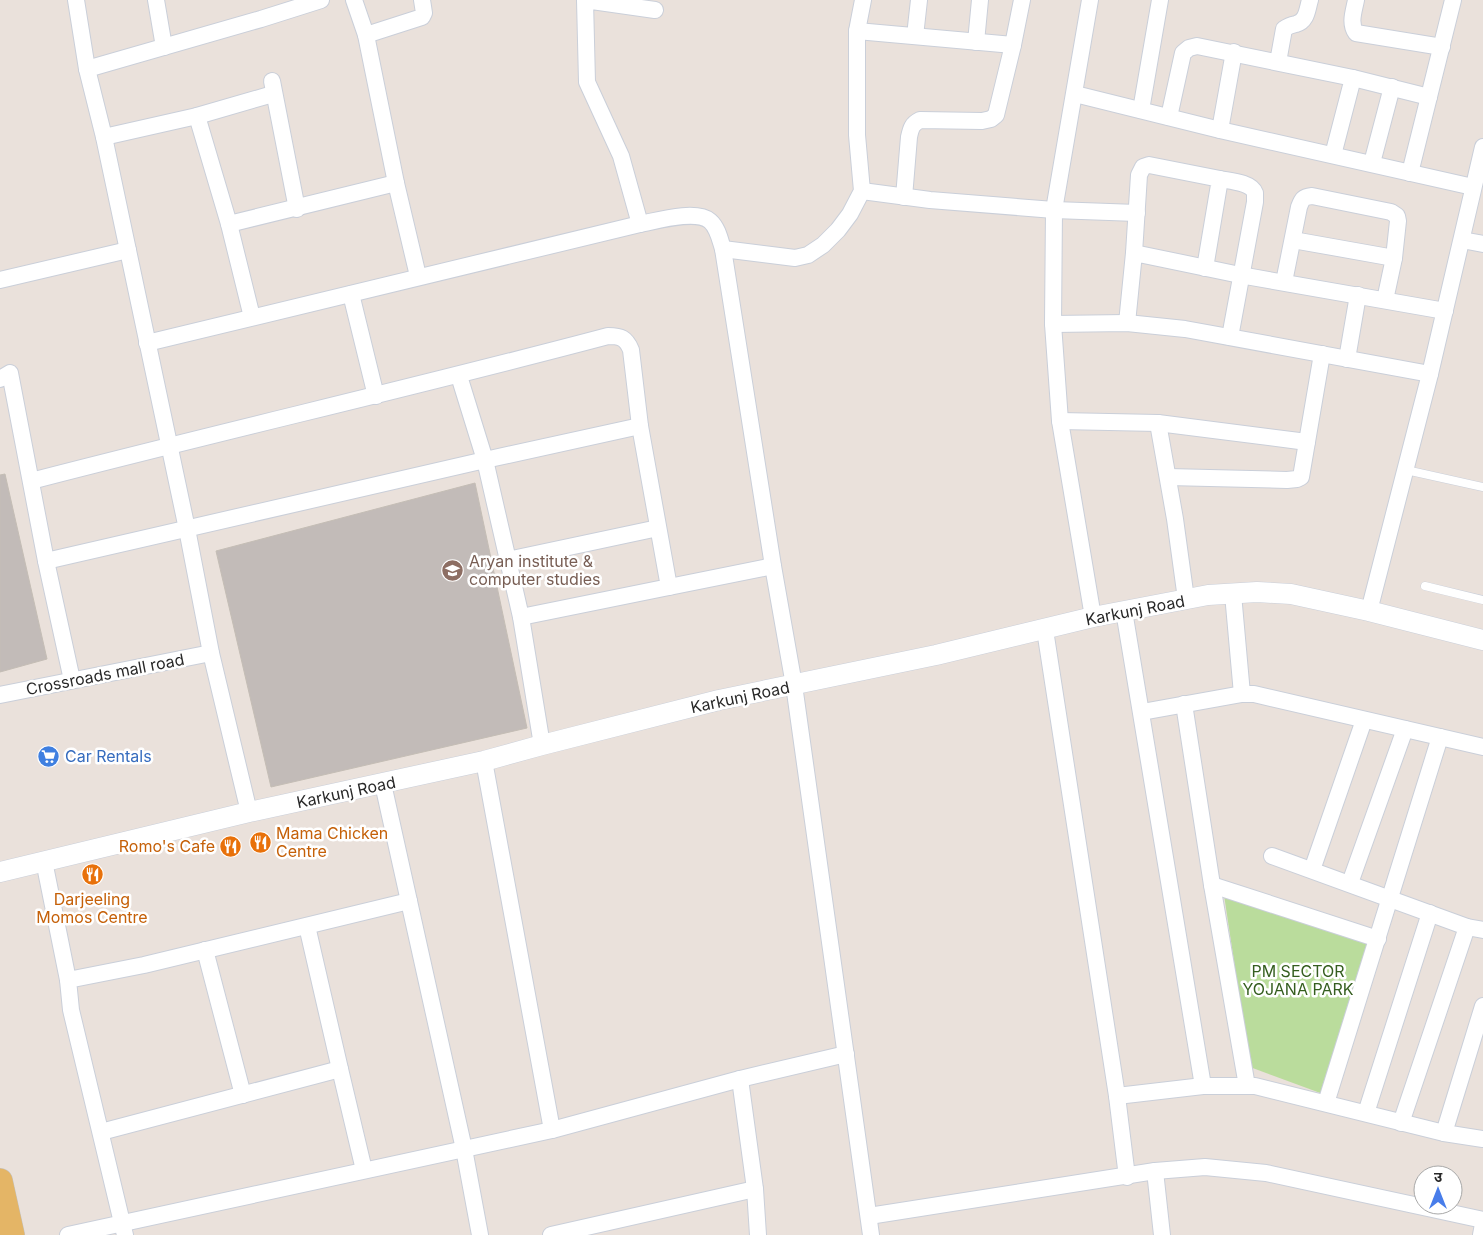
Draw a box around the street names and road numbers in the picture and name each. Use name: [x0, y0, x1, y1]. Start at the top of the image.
street label: Karkunj Road: [1084, 591, 1186, 629]
street label: Crossroads mall road: [24, 649, 186, 699]
street label: Karkunj Road: [689, 677, 791, 717]
street label: Karkunj Road: [295, 772, 397, 812]

